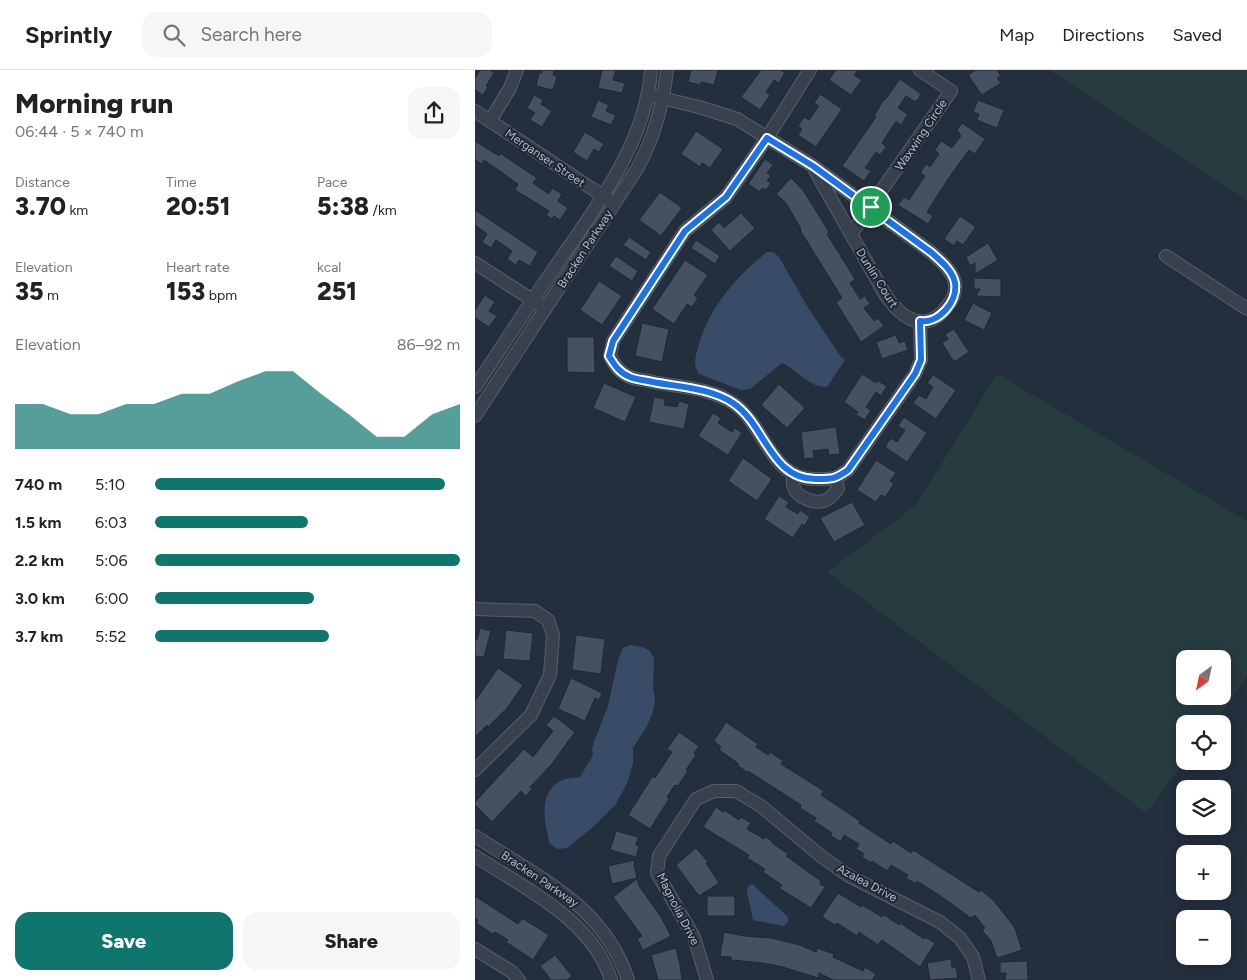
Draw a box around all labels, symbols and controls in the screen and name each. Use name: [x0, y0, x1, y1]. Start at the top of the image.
search box: [142, 12, 492, 57]
text: Sprintly: [25, 20, 112, 49]
icon: search: [160, 21, 188, 49]
text: Search here: [200, 23, 302, 46]
text: Map: [999, 24, 1034, 46]
text: Directions: [1062, 24, 1144, 46]
text: Saved: [1172, 24, 1222, 46]
text: Morning run: [15, 86, 173, 120]
button: share: [408, 87, 460, 139]
street label: Waxwing Circle: [892, 96, 950, 173]
text: 06:44 · 5 × 740 m: [15, 122, 144, 141]
street label: Merganser Street: [502, 126, 588, 190]
text: Distance: [15, 174, 70, 191]
text: Time: [166, 174, 197, 191]
text: Pace: [317, 174, 347, 191]
pin: [850, 186, 892, 228]
text: 3.70: [15, 191, 66, 221]
text: 20:51: [166, 191, 230, 221]
text: 5:38: [317, 191, 369, 221]
icon: arrive: [857, 193, 885, 221]
text: km: [66, 202, 88, 219]
text: /km: [369, 202, 397, 219]
street label: Bracken Parkway: [555, 207, 616, 291]
street label: Dunlin Court: [853, 246, 901, 311]
text: Elevation: [15, 259, 73, 276]
text: Heart rate: [166, 259, 230, 276]
text: kcal: [317, 259, 341, 276]
text: 35: [15, 276, 44, 306]
text: 153: [166, 276, 205, 306]
text: 251: [317, 276, 357, 306]
text: m: [44, 287, 59, 304]
text: bpm: [205, 287, 237, 304]
text: Elevation: [15, 335, 81, 354]
text: 86–92 m: [397, 335, 460, 354]
text: 740 m: [15, 475, 62, 494]
text: 5:10: [95, 475, 125, 494]
text: 1.5 km: [15, 513, 61, 532]
text: 6:03: [95, 513, 127, 532]
text: 2.2 km: [15, 551, 64, 570]
text: 5:06: [95, 551, 128, 570]
text: 3.0 km: [15, 589, 65, 608]
text: 6:00: [95, 589, 129, 608]
text: 3.7 km: [15, 627, 63, 646]
text: 5:52: [95, 627, 126, 646]
north arrow: [1176, 650, 1231, 705]
map controls: [1176, 650, 1231, 965]
button: locate: [1176, 715, 1231, 770]
button: layers: [1176, 780, 1231, 835]
button: +: [1176, 845, 1231, 900]
street label: Bracken Parkway: [499, 848, 582, 910]
street label: Azalea Drive: [835, 861, 900, 905]
street label: Magnolia Drive: [654, 871, 702, 948]
button: −: [1176, 910, 1231, 965]
button: Save: [15, 912, 233, 970]
button: Share: [243, 912, 460, 970]

